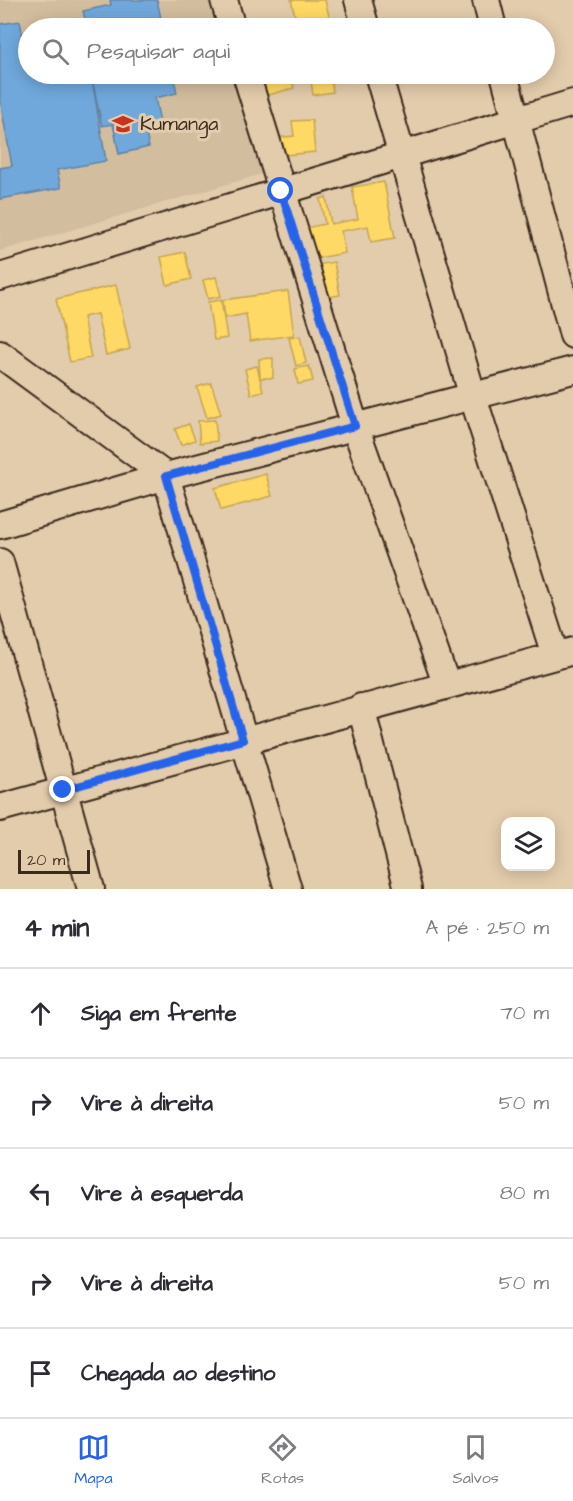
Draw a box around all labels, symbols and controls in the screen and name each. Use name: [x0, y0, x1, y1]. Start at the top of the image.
search box: [18, 18, 555, 84]
icon: search: [39, 35, 72, 68]
text: Pesquisar aqui: [87, 36, 230, 67]
place label: Kumanga: [140, 110, 219, 139]
school or university icon: Kumanga: [111, 112, 135, 136]
route start: [267, 177, 293, 203]
route end: [49, 776, 75, 802]
map controls: [501, 817, 555, 871]
button: layers: [501, 817, 555, 871]
scale bar: [18, 847, 90, 874]
text: 20 m: [27, 849, 65, 871]
text: 4 min: [24, 910, 89, 946]
text: A pé · 250 m: [426, 914, 549, 942]
icon: ahead: [24, 997, 57, 1030]
text: Siga em frente: [81, 998, 237, 1029]
text: 70 m: [501, 999, 549, 1027]
icon: right: [24, 1087, 57, 1120]
text: Vire à direita: [81, 1088, 213, 1119]
text: 50 m: [499, 1089, 549, 1117]
icon: left: [24, 1177, 57, 1210]
text: Vire à esquerda: [81, 1178, 243, 1209]
text: 80 m: [500, 1179, 549, 1207]
icon: right: [24, 1267, 57, 1300]
text: Vire à direita: [81, 1268, 213, 1299]
text: 50 m: [499, 1269, 549, 1297]
icon: arrive: [24, 1357, 57, 1390]
text: Chegada ao destino: [81, 1358, 275, 1389]
tab: Mapa: [74, 1431, 113, 1489]
tab: Rotas: [261, 1431, 304, 1489]
tab: Salvos: [453, 1431, 499, 1489]

